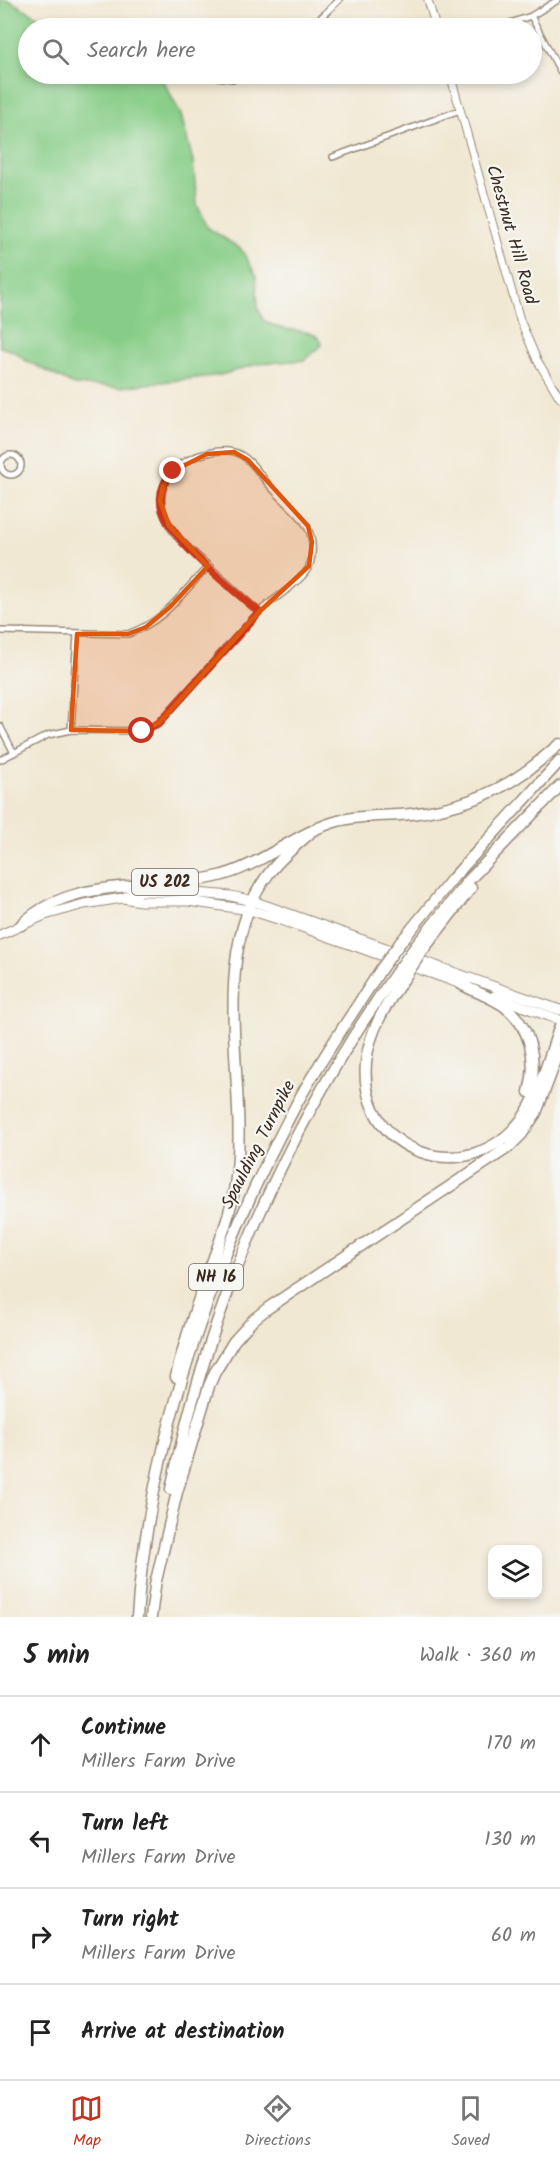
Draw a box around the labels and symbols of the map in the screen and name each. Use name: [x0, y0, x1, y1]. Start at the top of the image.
street label: Chestnut Hill Road: [477, 162, 545, 309]
route end: [159, 457, 185, 483]
route start: [128, 717, 154, 743]
road number: US 202: [132, 869, 198, 895]
street label: Spaulding Turnpike: [214, 1075, 304, 1215]
road number: NH 16: [189, 1264, 243, 1290]

